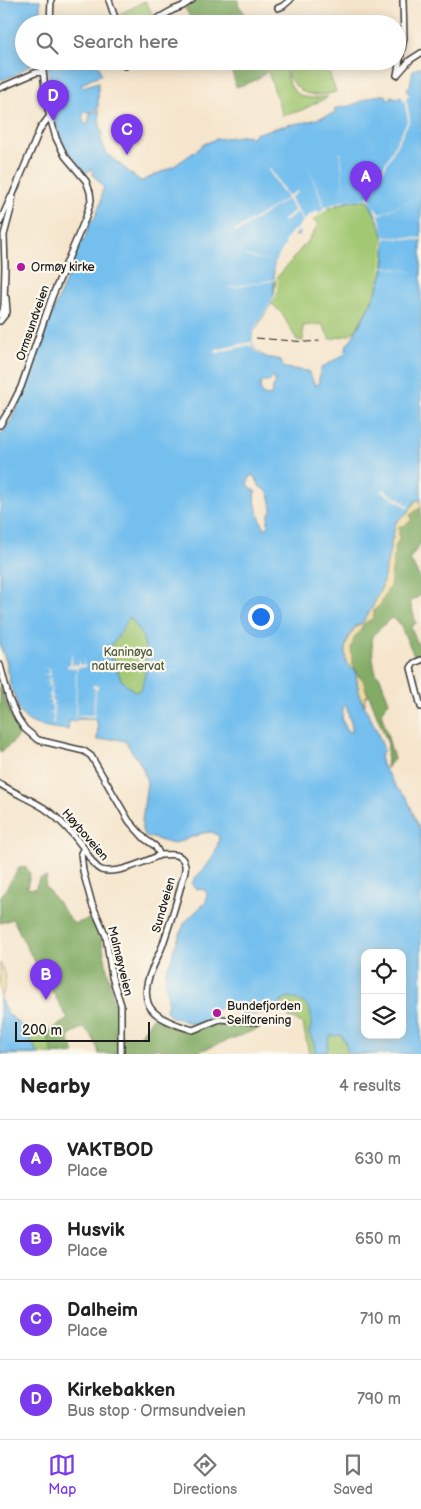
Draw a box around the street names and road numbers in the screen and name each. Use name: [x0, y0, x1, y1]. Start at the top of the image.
street label: Ormsundveien: [13, 283, 53, 363]
street label: Høyboveien: [58, 806, 112, 864]
street label: Sundveien: [149, 875, 179, 934]
street label: Malmøyveien: [104, 925, 136, 998]

